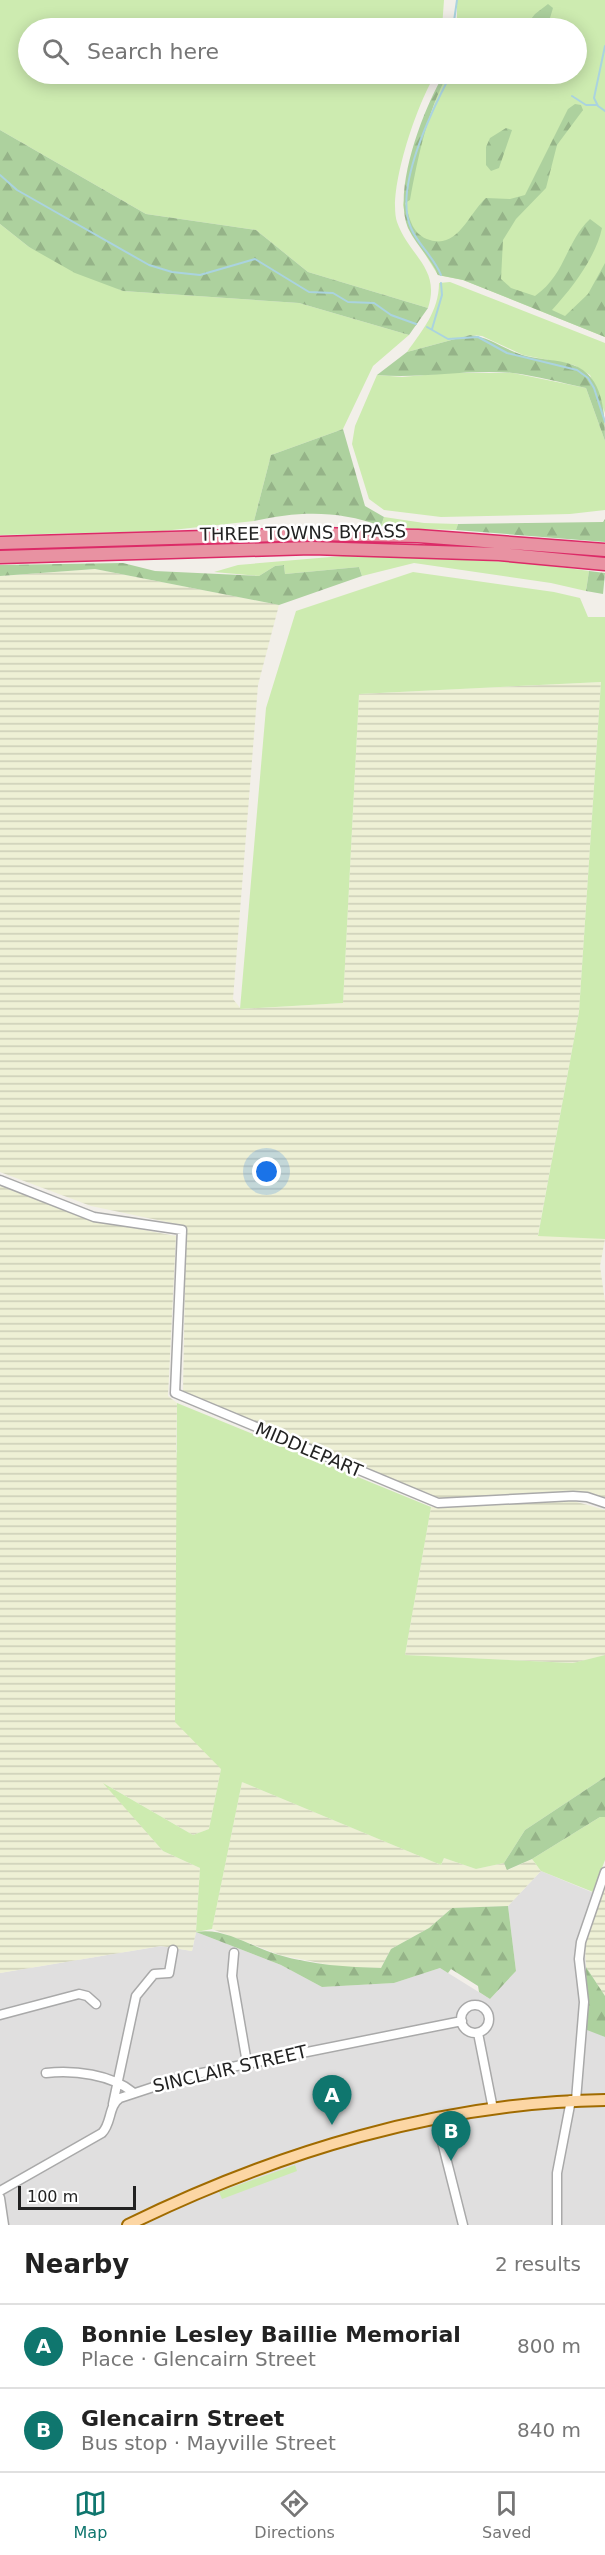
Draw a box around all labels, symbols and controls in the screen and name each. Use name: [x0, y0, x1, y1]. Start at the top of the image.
search box: [18, 18, 587, 84]
icon: search: [39, 35, 72, 68]
text: Search here: [87, 39, 219, 64]
street label: THREE TOWNS BYPASS: [199, 520, 406, 545]
your location: [252, 1157, 281, 1186]
street label: MIDDLEPART: [253, 1418, 367, 1482]
street label: SINCLAIR STREET: [151, 2040, 310, 2096]
pin: A: [312, 2076, 352, 2125]
pin: B: [432, 2112, 470, 2161]
scale bar: [18, 2183, 136, 2210]
text: 100 m: [27, 2187, 78, 2206]
text: Nearby: [24, 2249, 129, 2279]
text: 2 results: [495, 2252, 581, 2276]
text: Bonnie Lesley Baillie Memorial: [81, 2322, 461, 2347]
text: A: [36, 2334, 51, 2358]
text: 800 m: [517, 2334, 581, 2358]
text: Place · Glencairn Street: [81, 2347, 316, 2371]
text: Glencairn Street: [81, 2406, 284, 2431]
text: B: [36, 2418, 51, 2442]
text: 840 m: [517, 2418, 581, 2442]
text: Bus stop · Mayville Street: [81, 2431, 336, 2455]
tab: Map: [74, 2487, 107, 2542]
tab: Directions: [254, 2487, 335, 2542]
tab: Saved: [482, 2487, 531, 2542]

